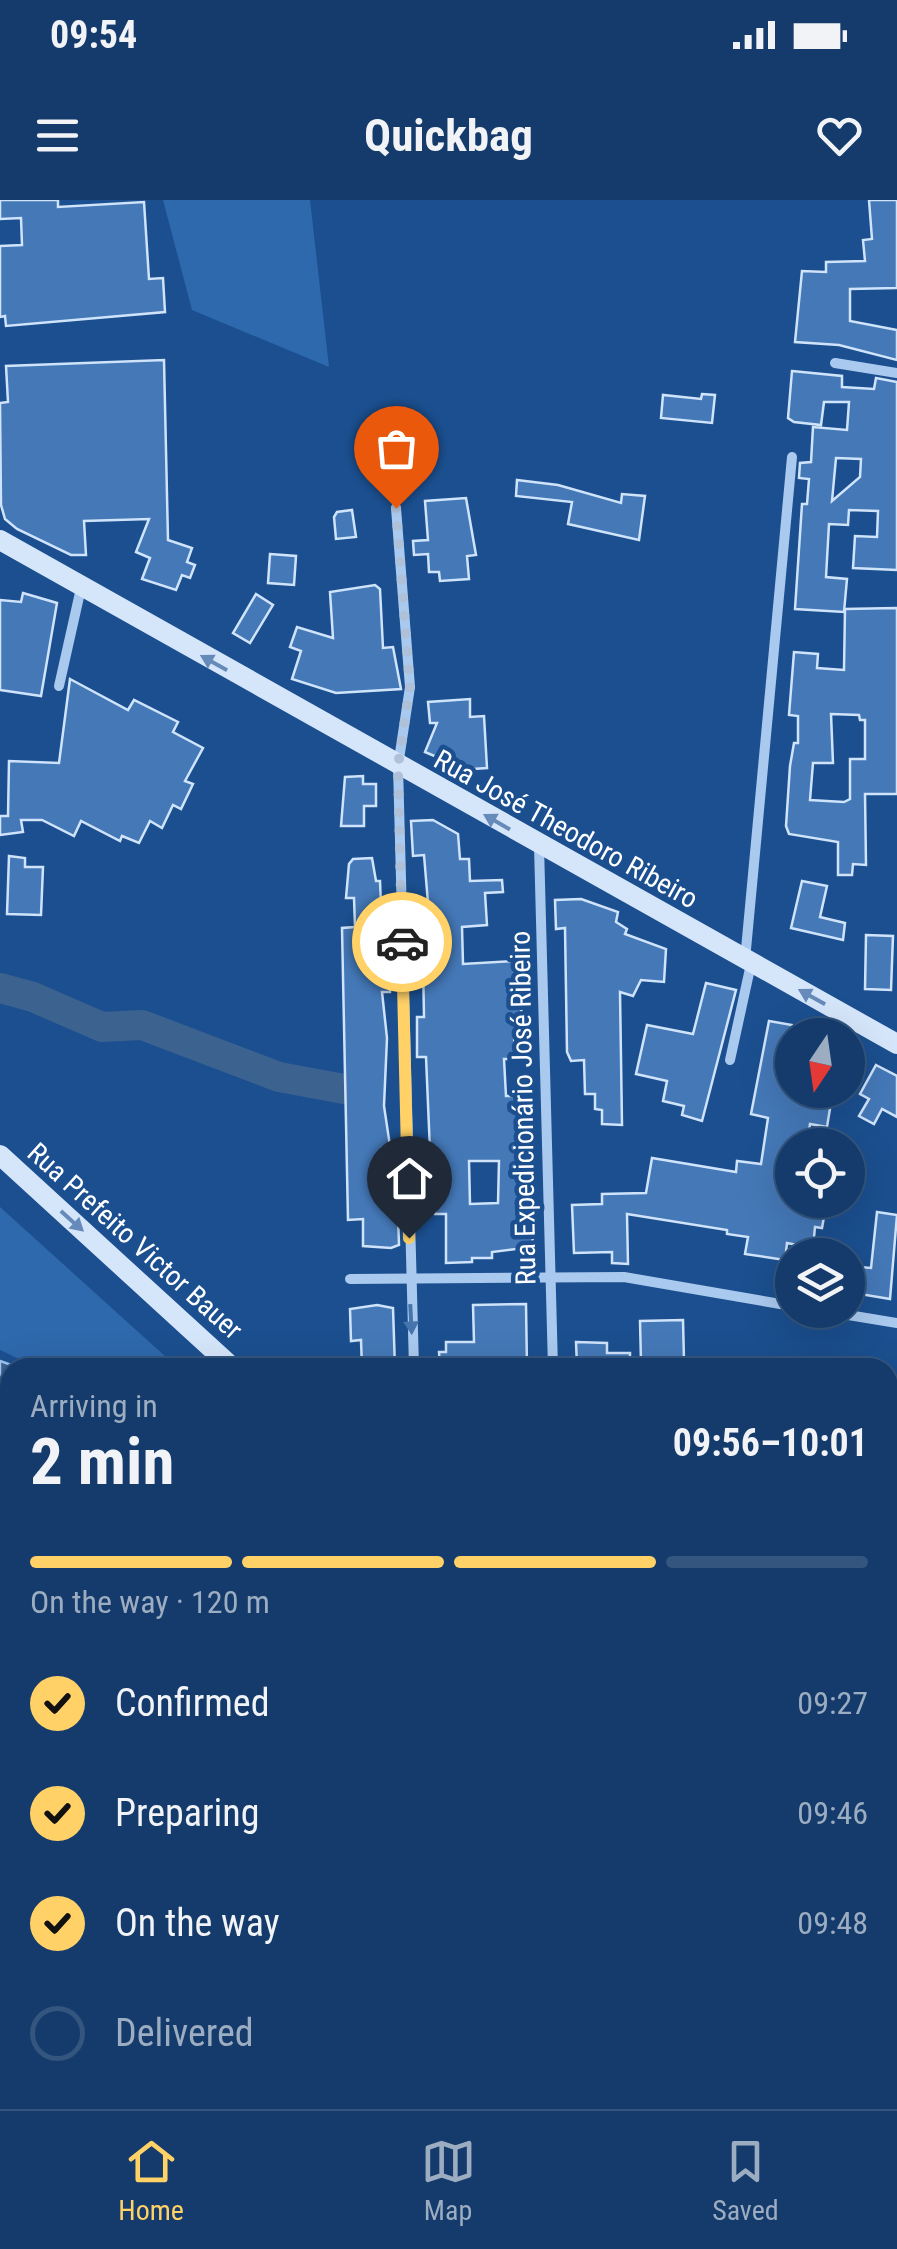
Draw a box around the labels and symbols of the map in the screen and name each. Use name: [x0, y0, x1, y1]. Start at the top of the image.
pin: [354, 406, 439, 509]
one-way arrow: [199, 654, 228, 671]
street label: Rua José Theodoro Ribeiro: [428, 743, 704, 915]
one-way arrow: [483, 814, 511, 832]
courier: [352, 892, 452, 992]
street label: Rua Expedicionário José Ribeiro: [503, 931, 543, 1285]
one-way arrow: [797, 989, 826, 1006]
north arrow: [775, 1018, 865, 1108]
street label: Rua Prefeito Victor Bauer: [21, 1136, 249, 1346]
pin: [367, 1136, 452, 1239]
one-way arrow: [59, 1210, 84, 1232]
one-way arrow: [404, 1303, 420, 1335]

